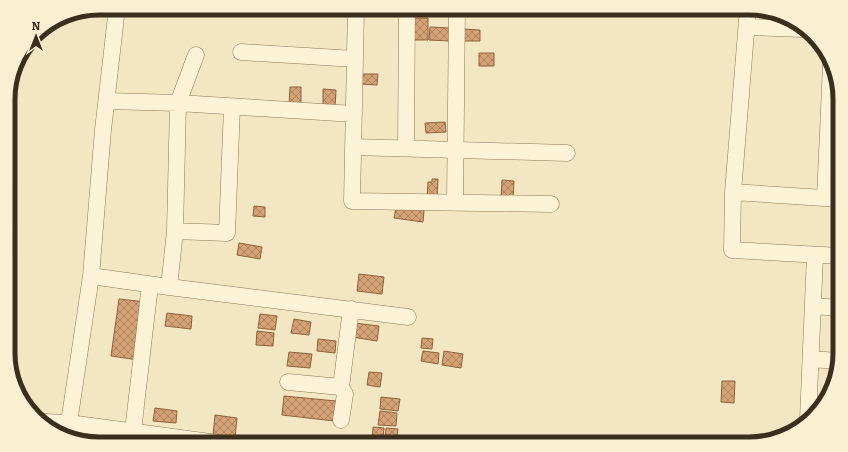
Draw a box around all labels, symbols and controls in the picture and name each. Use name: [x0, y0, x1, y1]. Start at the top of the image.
north arrow: [16, 16, 56, 56]
text: N: [32, 20, 41, 33]

